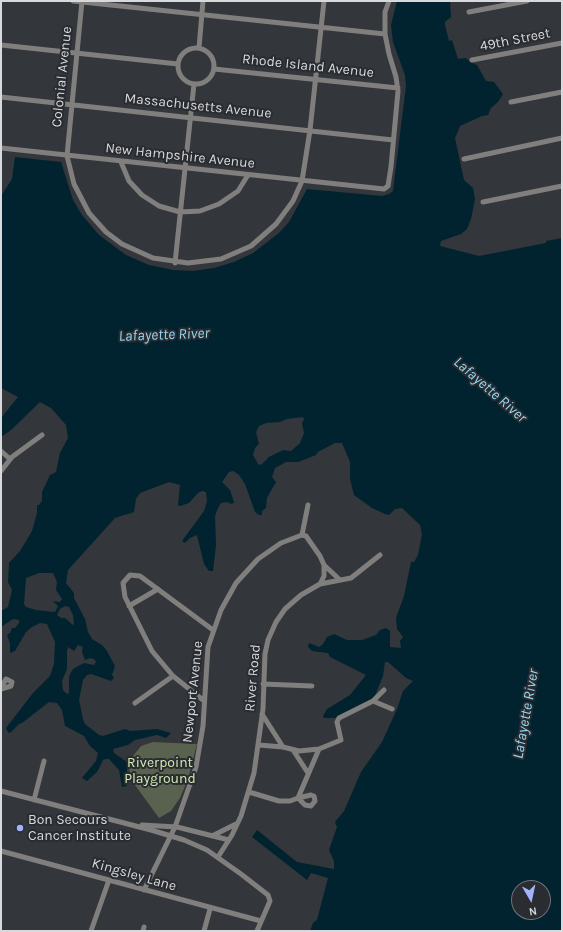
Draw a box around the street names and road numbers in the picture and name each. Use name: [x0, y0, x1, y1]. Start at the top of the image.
street label: 49th Street: [478, 25, 552, 55]
street label: Colonial Avenue: [48, 26, 76, 128]
street label: Rhode Island Avenue: [241, 51, 375, 81]
street label: Massachusetts Avenue: [124, 90, 272, 122]
street label: New Hampshire Avenue: [104, 140, 256, 172]
street label: Newport Avenue: [179, 640, 207, 744]
street label: River Road: [242, 644, 264, 712]
street label: Kingsley Lane: [90, 855, 178, 895]

